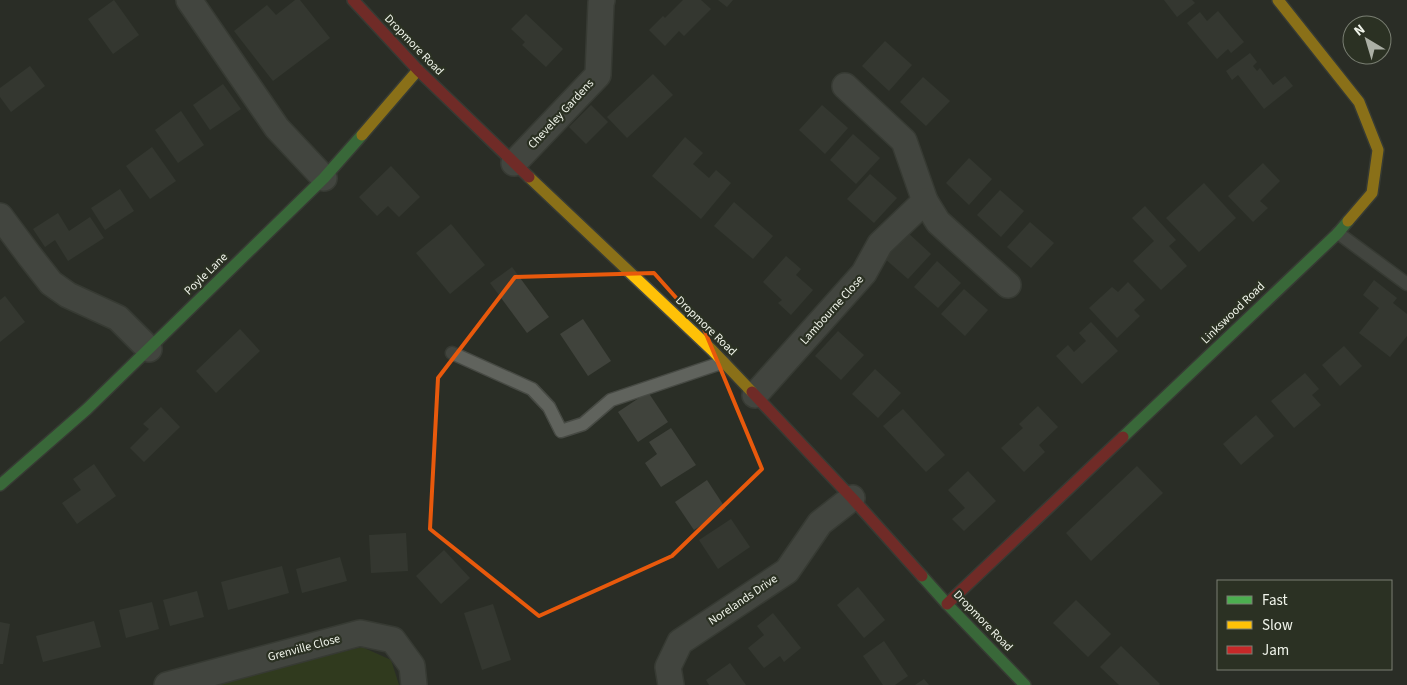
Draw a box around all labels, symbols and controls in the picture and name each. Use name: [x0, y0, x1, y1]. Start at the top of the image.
street label: Dropmore Road: [380, 11, 448, 79]
north arrow: [1342, 15, 1392, 65]
text: N: [1350, 20, 1369, 41]
street label: Cheveley Gardens: [524, 75, 598, 153]
street label: Poyle Lane: [181, 249, 231, 299]
street label: Lambourne Close: [796, 272, 868, 348]
street label: Linkswood Road: [1197, 278, 1269, 348]
street label: Dropmore Road: [672, 292, 740, 360]
street label: Norelands Drive: [705, 571, 781, 629]
legend: [1217, 580, 1392, 670]
street label: Dropmore Road: [949, 587, 1017, 655]
text: Fast: [1262, 590, 1288, 611]
text: Slow: [1262, 615, 1293, 636]
street label: Grenville Close: [266, 630, 342, 666]
text: Jam: [1262, 640, 1289, 661]

